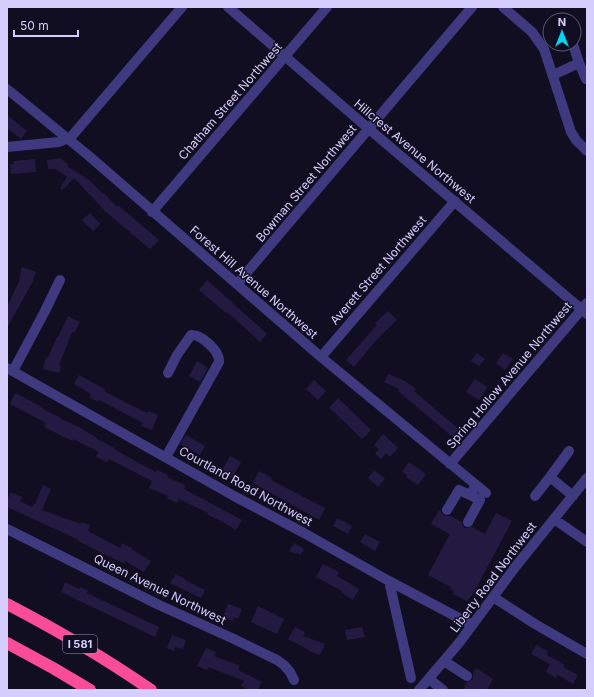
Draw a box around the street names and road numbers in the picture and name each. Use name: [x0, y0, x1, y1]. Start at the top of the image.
street label: Chatham Street Northwest: [175, 39, 285, 163]
street label: Hillcrest Avenue Northwest: [351, 96, 479, 206]
street label: Bowman Street Northwest: [253, 121, 359, 245]
street label: Averett Street Northwest: [327, 212, 429, 327]
street label: Forest Hill Avenue Northwest: [187, 223, 321, 342]
street label: Spring Hollow Avenue Northwest: [443, 299, 575, 451]
street label: Courtland Road Northwest: [177, 443, 315, 529]
street label: Liberty Road Northwest: [447, 519, 539, 635]
street label: Queen Avenue Northwest: [92, 550, 229, 628]
road number: I 581: [63, 635, 97, 653]

